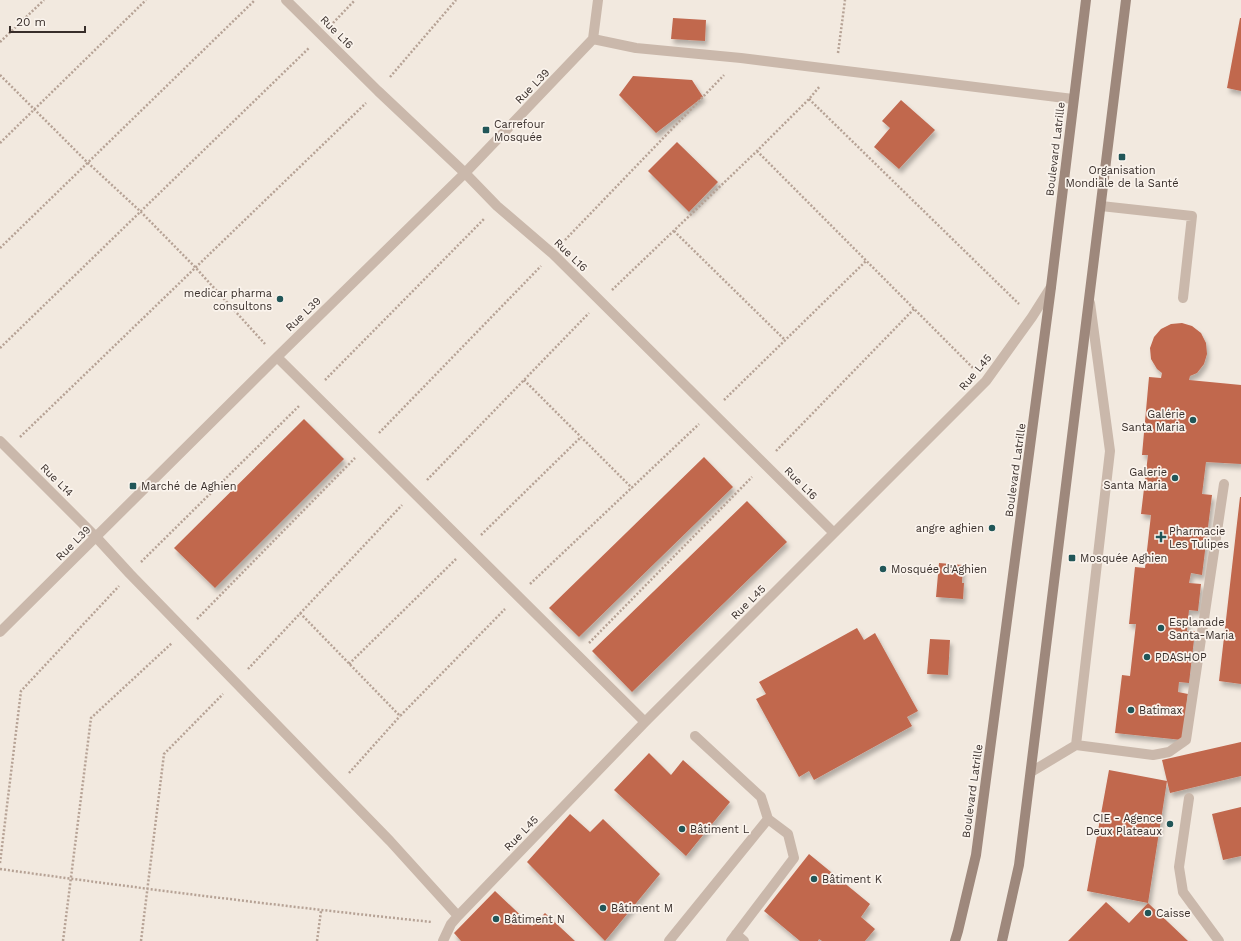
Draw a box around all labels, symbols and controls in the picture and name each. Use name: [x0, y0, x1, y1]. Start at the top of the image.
scale bar: [10, 8, 85, 34]
street label: Rue L16: [318, 13, 356, 52]
text: 20 m: [16, 15, 46, 29]
street label: Rue L39: [512, 66, 552, 107]
street label: Boulevard Latrille: [1043, 101, 1068, 197]
place label: Carrefour Mosquée: [494, 118, 545, 144]
marker: Carrefour Mosquée: [481, 125, 491, 135]
marker: Organisation Mondiale de la Santé: [1117, 152, 1127, 162]
place label: Organisation Mondiale de la Santé: [1065, 164, 1179, 190]
street label: Rue L16: [551, 236, 590, 275]
place label: medicar pharma consultons: [184, 287, 272, 313]
marker: medicar pharma consultons: [275, 294, 285, 304]
street label: Rue L39: [283, 294, 324, 334]
street label: Rue L45: [956, 351, 994, 393]
place label: Galérie Santa Maria: [1122, 408, 1185, 434]
marker: Galérie Santa Maria: [1188, 415, 1198, 425]
street label: Boulevard Latrille: [1002, 422, 1029, 518]
street label: Rue L14: [38, 461, 76, 500]
street label: Rue L16: [782, 464, 820, 503]
place label: Galerie Santa Maria: [1104, 466, 1167, 492]
marker: Galerie Santa Maria: [1170, 473, 1180, 483]
place label: Marché de Aghien: [141, 480, 237, 493]
marker: Marché de Aghien: [128, 481, 138, 491]
place label: angre aghien: [916, 522, 984, 535]
street label: Rue L39: [53, 523, 94, 563]
marker: angre aghien: [987, 523, 997, 533]
place label: Pharmacie Les Tulipes: [1169, 525, 1229, 551]
marker: Pharmacie Les Tulipes: [1156, 532, 1166, 542]
place label: Mosquée Aghien: [1080, 552, 1167, 565]
marker: Mosquée Aghien: [1067, 553, 1077, 563]
place label: Mosquée d'Aghien: [891, 563, 987, 576]
marker: Mosquée d'Aghien: [878, 564, 888, 574]
street label: Rue L45: [728, 582, 768, 622]
place label: Esplanade Santa-Maria: [1169, 616, 1234, 642]
marker: Esplanade Santa-Maria: [1156, 623, 1166, 633]
place label: PDASHOP: [1155, 651, 1207, 664]
marker: PDASHOP: [1142, 652, 1152, 662]
place label: Batimax: [1139, 704, 1182, 717]
marker: Batimax: [1126, 705, 1136, 715]
street label: Boulevard Latrille: [959, 743, 986, 839]
place label: CIE - Agence Deux Plateaux: [1086, 812, 1162, 838]
street label: Rue L45: [502, 813, 541, 854]
marker: CIE - Agence Deux Plateaux: [1165, 819, 1175, 829]
place label: Bâtiment L: [690, 823, 750, 836]
marker: Bâtiment L: [677, 824, 687, 834]
place label: Bâtiment K: [822, 873, 882, 886]
marker: Bâtiment K: [809, 874, 819, 884]
place label: Bâtiment M: [611, 902, 673, 915]
marker: Bâtiment M: [598, 903, 608, 913]
place label: Caisse: [1156, 907, 1191, 920]
marker: Caisse: [1143, 908, 1153, 918]
place label: Bâtiment N: [504, 913, 565, 926]
marker: Bâtiment N: [491, 914, 501, 924]

